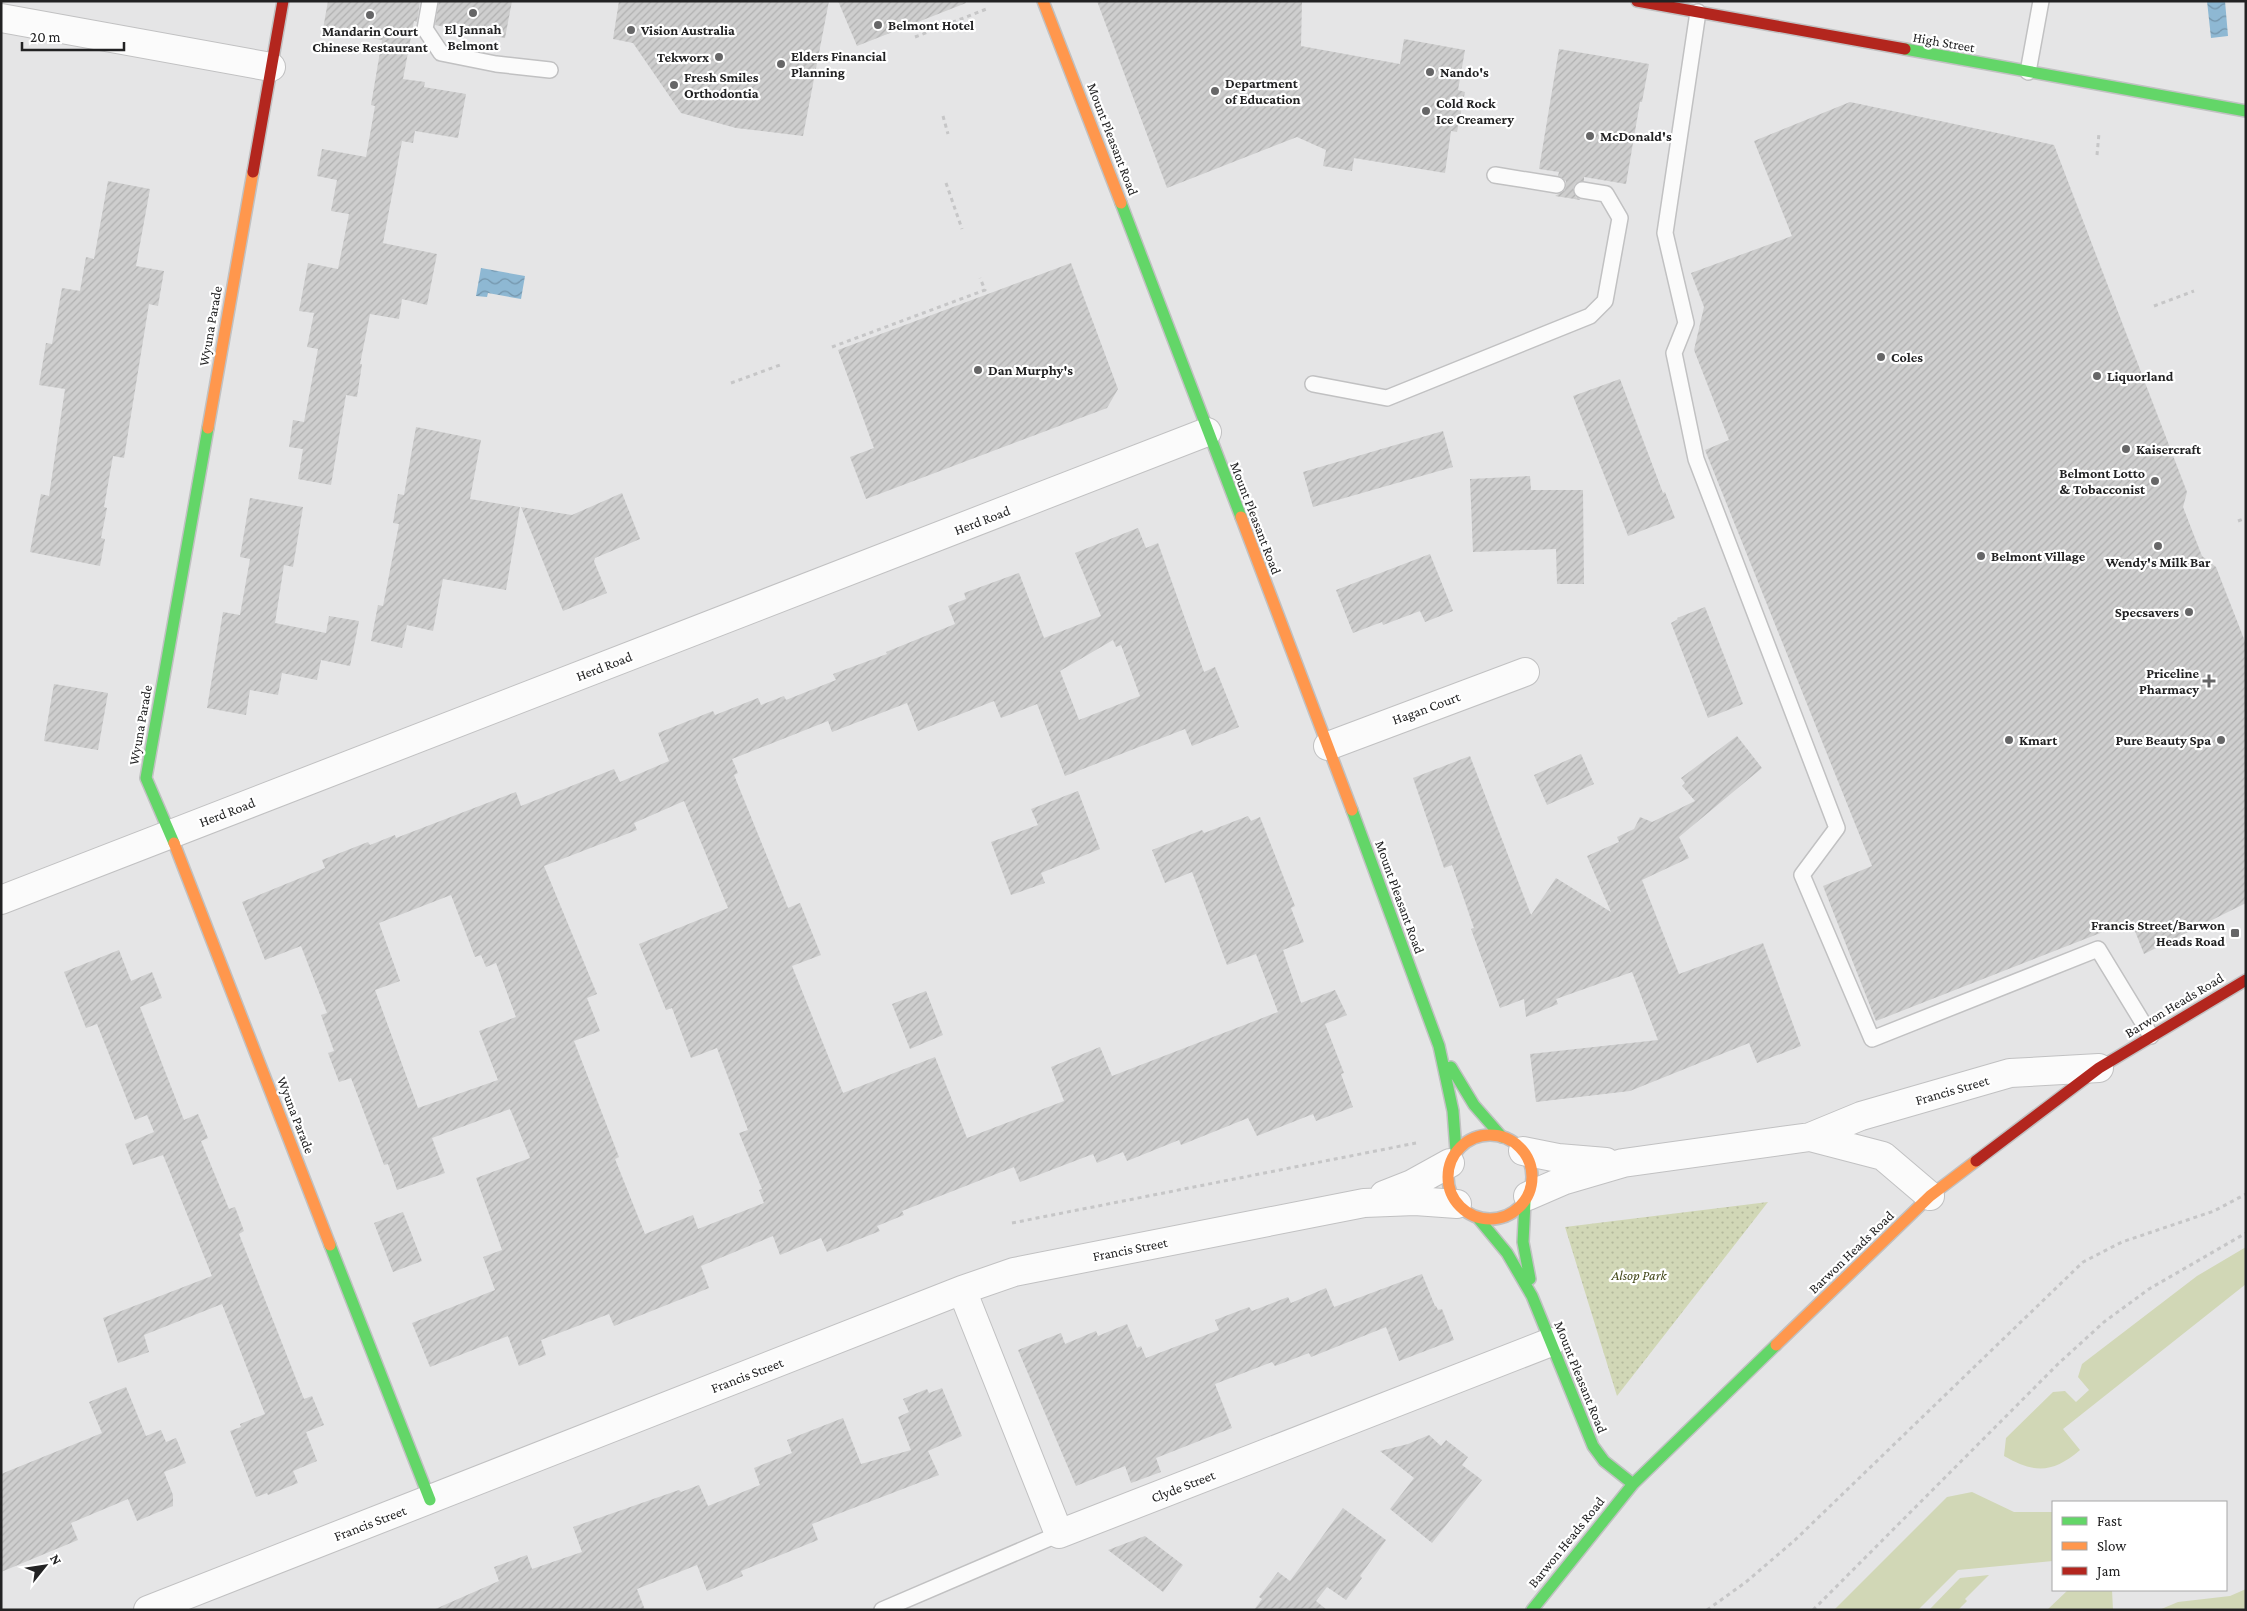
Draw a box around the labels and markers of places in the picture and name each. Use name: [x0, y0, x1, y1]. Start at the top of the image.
marker: El Jannah Belmont: [467, 7, 479, 19]
marker: Mandarin Court Chinese Restaurant: [364, 9, 376, 21]
place label: Belmont Hotel: [888, 17, 974, 33]
marker: Belmont Hotel: [872, 19, 884, 31]
place label: El Jannah Belmont: [444, 21, 502, 53]
place label: Vision Australia: [640, 22, 735, 38]
place label: Mandarin Court Chinese Restaurant: [312, 23, 429, 55]
marker: Vision Australia: [625, 24, 637, 36]
place label: Elders Financial Planning: [791, 48, 886, 80]
place label: Tekworx: [657, 49, 710, 65]
marker: Tekworx: [713, 51, 725, 63]
marker: Elders Financial Planning: [775, 58, 787, 70]
place label: Nando's: [1440, 64, 1489, 80]
marker: Nando's: [1424, 66, 1436, 78]
place label: Fresh Smiles Orthodontia: [684, 69, 759, 101]
place label: Department of Education: [1225, 75, 1301, 107]
marker: Fresh Smiles Orthodontia: [668, 79, 680, 91]
marker: Department of Education: [1209, 85, 1221, 97]
place label: Cold Rock Ice Creamery: [1436, 95, 1514, 127]
marker: Cold Rock Ice Creamery: [1420, 105, 1432, 117]
place label: McDonald's: [1600, 128, 1672, 144]
marker: McDonald's: [1584, 130, 1596, 142]
place label: Coles: [1891, 349, 1923, 365]
marker: Coles: [1875, 351, 1887, 363]
place label: Dan Murphy's: [988, 362, 1073, 378]
marker: Dan Murphy's: [972, 364, 984, 376]
place label: Liquorland: [2107, 368, 2174, 384]
marker: Liquorland: [2091, 370, 2103, 382]
place label: Kaisercraft: [2136, 441, 2202, 457]
marker: Kaisercraft: [2120, 443, 2132, 455]
place label: Belmont Lotto & Tobacconist: [2059, 465, 2146, 497]
marker: Belmont Lotto & Tobacconist: [2149, 475, 2161, 487]
marker: Wendy's Milk Bar: [2152, 540, 2164, 552]
place label: Belmont Village: [1991, 548, 2086, 564]
marker: Belmont Village: [1975, 550, 1987, 562]
place label: Wendy's Milk Bar: [2104, 554, 2211, 570]
place label: Specsavers: [2115, 604, 2179, 620]
marker: Specsavers: [2183, 606, 2195, 618]
place label: Priceline Pharmacy: [2139, 665, 2199, 697]
marker: Priceline Pharmacy: [2203, 675, 2215, 687]
place label: Kmart: [2019, 732, 2058, 748]
place label: Pure Beauty Spa: [2115, 732, 2211, 748]
marker: Kmart: [2003, 734, 2015, 746]
marker: Pure Beauty Spa: [2215, 734, 2227, 746]
place label: Francis Street/Barwon Heads Road: [2091, 917, 2225, 949]
marker: Francis Street/Barwon Heads Road: [2229, 927, 2241, 939]

